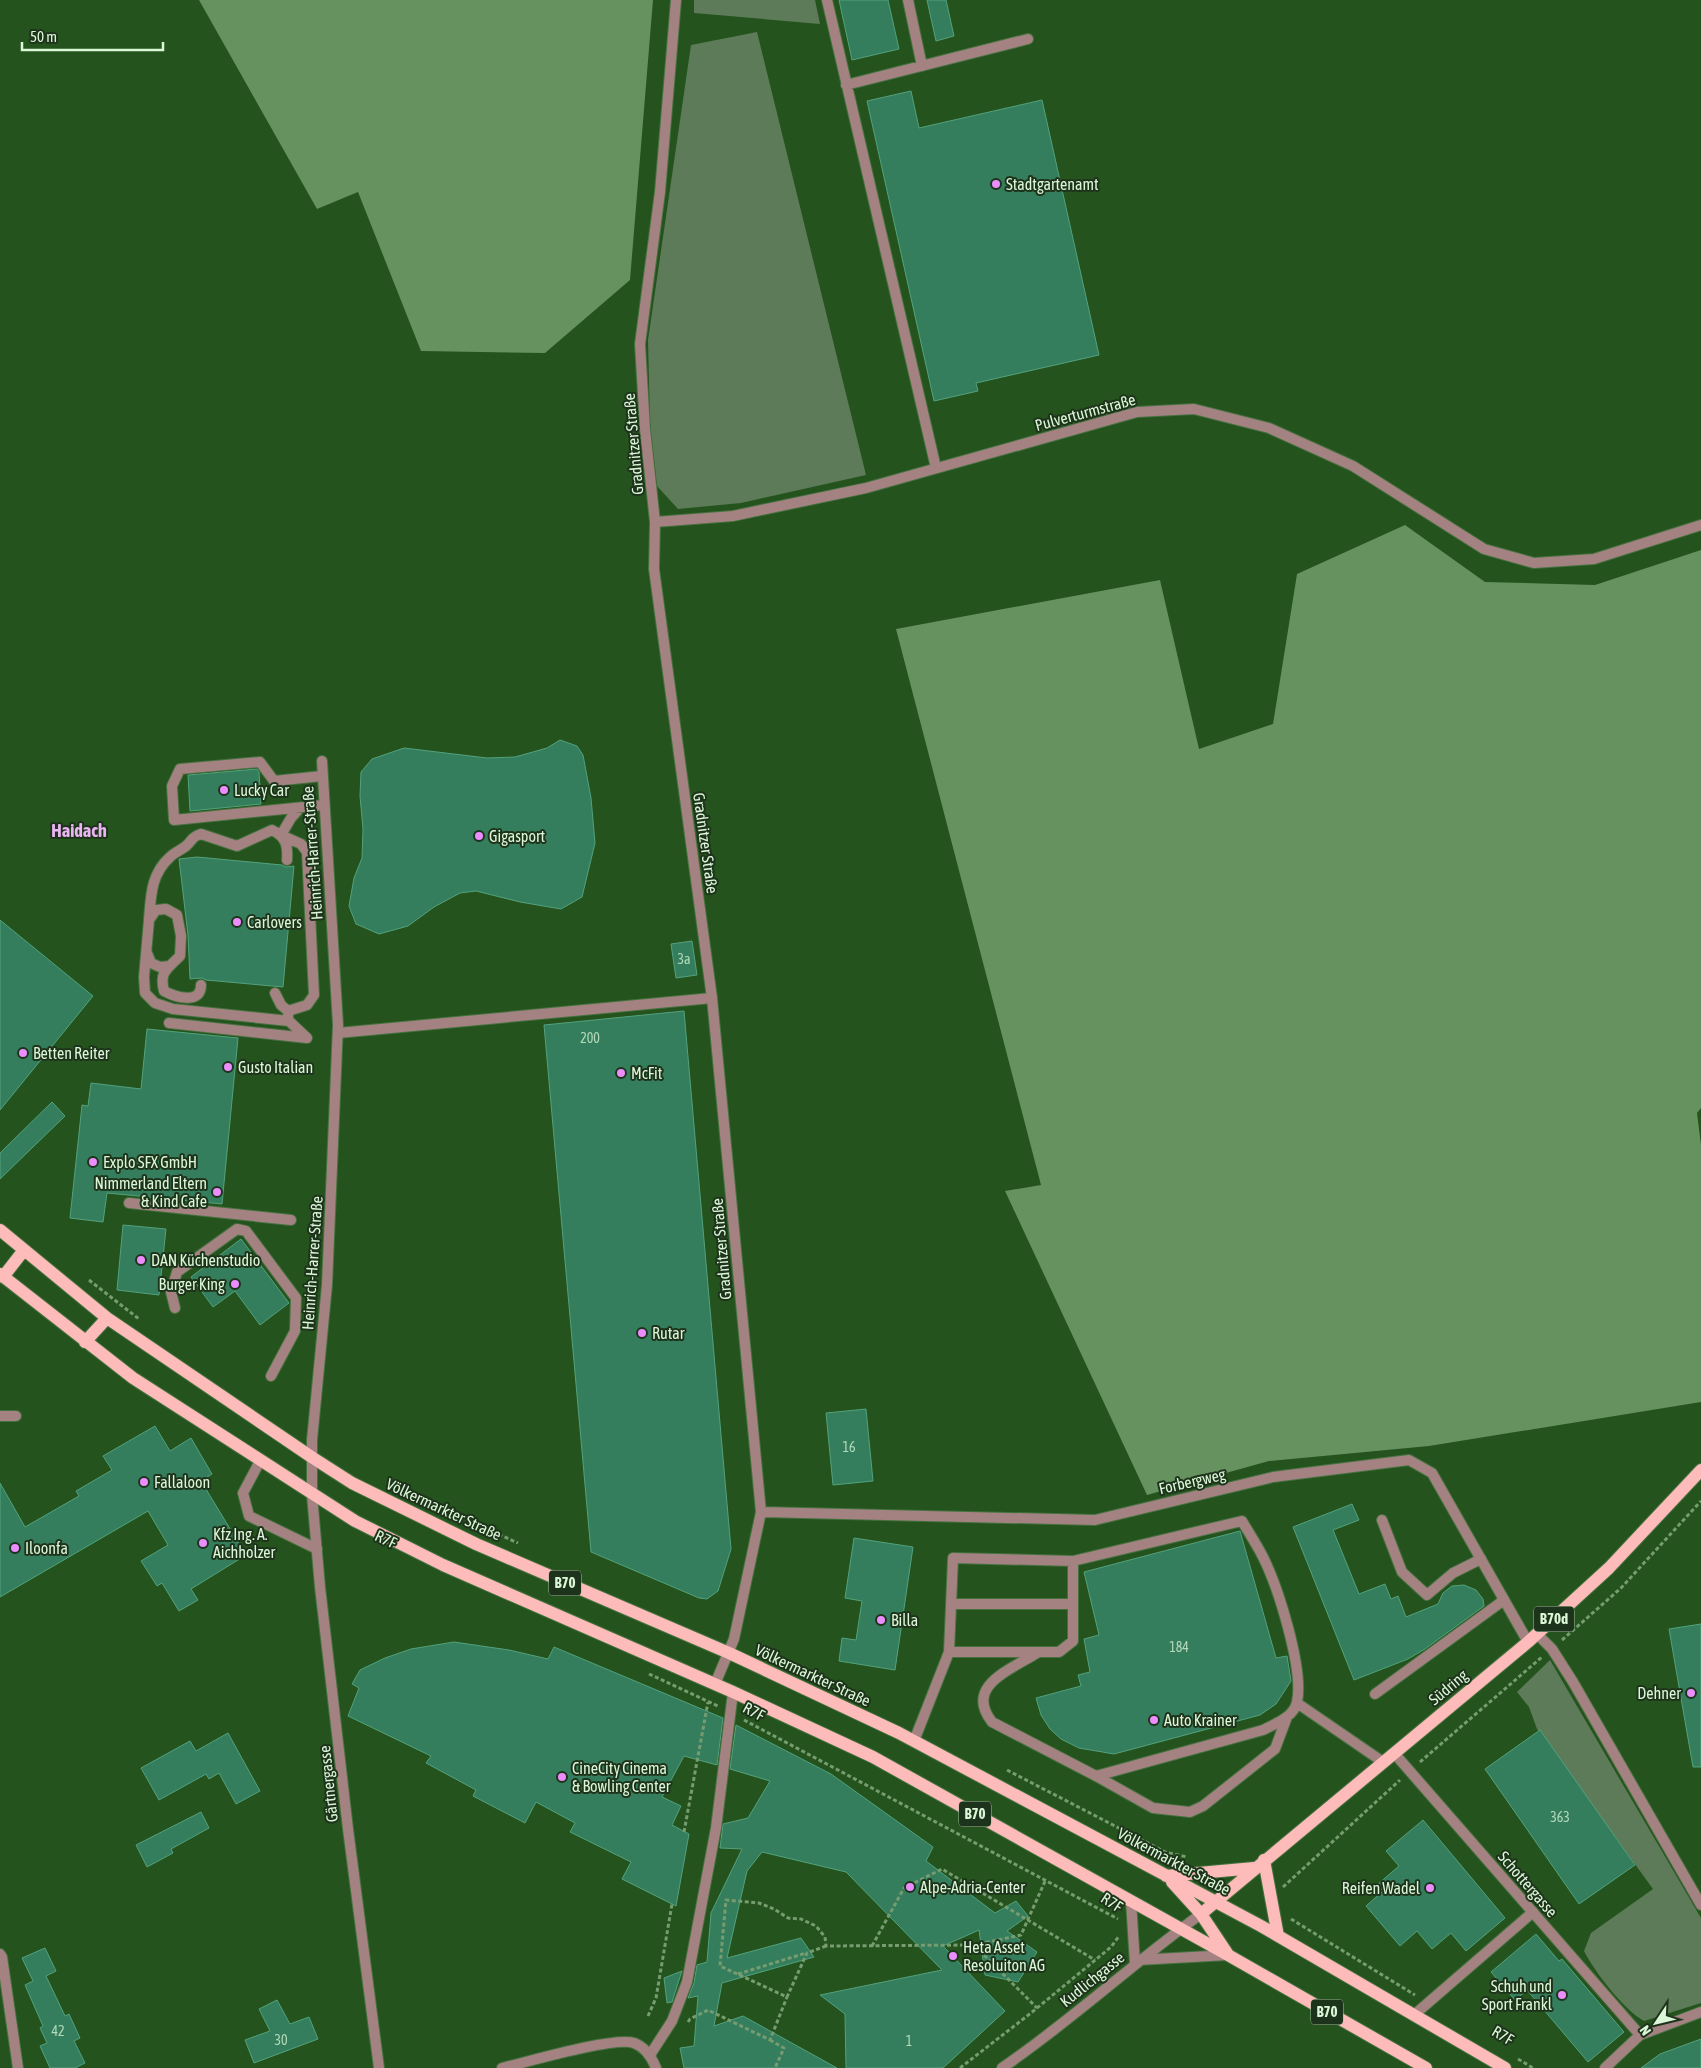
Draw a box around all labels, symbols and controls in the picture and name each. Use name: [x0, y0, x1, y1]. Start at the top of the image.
scale bar: [22, 20, 164, 52]
text: 50 m: [30, 28, 57, 45]
place label: Stadtgartenamt: [1006, 175, 1099, 194]
marker: Stadtgartenamt: [990, 178, 1002, 190]
street label: Pulverturmstraße: [1033, 390, 1137, 434]
street label: Gradnitzer Straße: [620, 393, 646, 495]
place label: Lucky Car: [234, 781, 289, 800]
marker: Lucky Car: [218, 784, 230, 796]
street label: Heinrich-Harrer-Straße: [298, 785, 326, 921]
street label: Gradnitzer Straße: [690, 791, 722, 895]
district label: Haidach: [51, 820, 107, 841]
place label: Gigasport: [489, 827, 545, 846]
marker: Gigasport: [473, 830, 485, 842]
place label: Carlovers: [247, 913, 302, 931]
marker: Carlovers: [231, 916, 243, 928]
house number: 3a: [677, 951, 691, 967]
house number: 200: [580, 1030, 600, 1046]
place label: Betten Reiter: [33, 1044, 110, 1062]
marker: Betten Reiter: [17, 1047, 29, 1059]
place label: Gusto Italian: [238, 1058, 313, 1076]
marker: Gusto Italian: [222, 1061, 234, 1073]
place label: McFit: [631, 1064, 663, 1082]
marker: McFit: [615, 1067, 627, 1079]
place label: Explo SFX GmbH: [103, 1153, 197, 1172]
marker: Explo SFX GmbH: [87, 1156, 99, 1168]
place label: Nimmerland Eltern & Kind Cafe: [94, 1174, 207, 1210]
marker: Nimmerland Eltern & Kind Cafe: [211, 1186, 223, 1198]
street label: Heinrich-Harrer-Straße: [298, 1195, 326, 1331]
street label: Gradnitzer Straße: [708, 1198, 734, 1300]
place label: DAN Küchenstudio: [151, 1251, 260, 1269]
marker: DAN Küchenstudio: [135, 1254, 147, 1266]
place label: Burger King: [159, 1275, 225, 1294]
marker: Burger King: [229, 1278, 241, 1290]
place label: Rutar: [652, 1324, 685, 1342]
marker: Rutar: [636, 1327, 648, 1339]
house number: 16: [842, 1439, 856, 1455]
street label: Forbergweg: [1157, 1465, 1227, 1498]
place label: Fallaloon: [154, 1473, 210, 1491]
street label: Völkermarkter Straße: [383, 1474, 505, 1544]
marker: Fallaloon: [138, 1476, 150, 1488]
place label: Kfz Ing. A. Aichholzer: [213, 1525, 276, 1561]
street label: R7F: [372, 1526, 400, 1552]
marker: Kfz Ing. A. Aichholzer: [197, 1537, 209, 1549]
place label: Iloonfa: [25, 1539, 68, 1557]
marker: Iloonfa: [9, 1542, 21, 1554]
road number: B70: [549, 1570, 581, 1596]
road number: B70d: [1534, 1606, 1574, 1632]
place label: Billa: [891, 1611, 918, 1629]
marker: Billa: [875, 1614, 887, 1626]
house number: 184: [1169, 1639, 1189, 1655]
street label: Völkermarkter Straße: [752, 1640, 874, 1710]
street label: Südring: [1425, 1666, 1472, 1709]
place label: Dehner: [1637, 1684, 1681, 1702]
marker: Dehner: [1685, 1687, 1697, 1699]
street label: R7F: [740, 1698, 768, 1724]
place label: Auto Krainer: [1164, 1711, 1237, 1729]
marker: Auto Krainer: [1148, 1714, 1160, 1726]
street label: Gärtnergasse: [315, 1745, 342, 1823]
place label: CineCity Cinema & Bowling Center: [572, 1759, 671, 1796]
marker: CineCity Cinema & Bowling Center: [556, 1771, 568, 1783]
road number: B70: [959, 1802, 991, 1826]
house number: 363: [1550, 1809, 1570, 1825]
street label: Völkermarkter Straße: [1115, 1824, 1233, 1898]
street label: Schottergasse: [1494, 1848, 1561, 1921]
place label: Alpe-Adria-Center: [920, 1878, 1025, 1897]
place label: Reifen Wadel: [1342, 1879, 1421, 1897]
marker: Alpe-Adria-Center: [904, 1881, 916, 1893]
marker: Reifen Wadel: [1424, 1882, 1436, 1894]
street label: R7F: [1098, 1888, 1127, 1916]
place label: Heta Asset Resoluiton AG: [963, 1938, 1045, 1974]
street label: Kudlichgasse: [1056, 1948, 1128, 2011]
marker: Heta Asset Resoluiton AG: [947, 1950, 959, 1962]
place label: Schuh und Sport Frankl: [1482, 1977, 1553, 2014]
marker: Schuh und Sport Frankl: [1556, 1989, 1568, 2001]
north arrow: [1631, 1998, 1681, 2048]
road number: B70: [1311, 2000, 1343, 2024]
street label: R7F: [1489, 2022, 1518, 2049]
text: N: [1636, 2022, 1654, 2038]
house number: 42: [51, 2023, 65, 2039]
house number: 30: [274, 2032, 288, 2048]
house number: 1: [906, 2033, 912, 2049]

